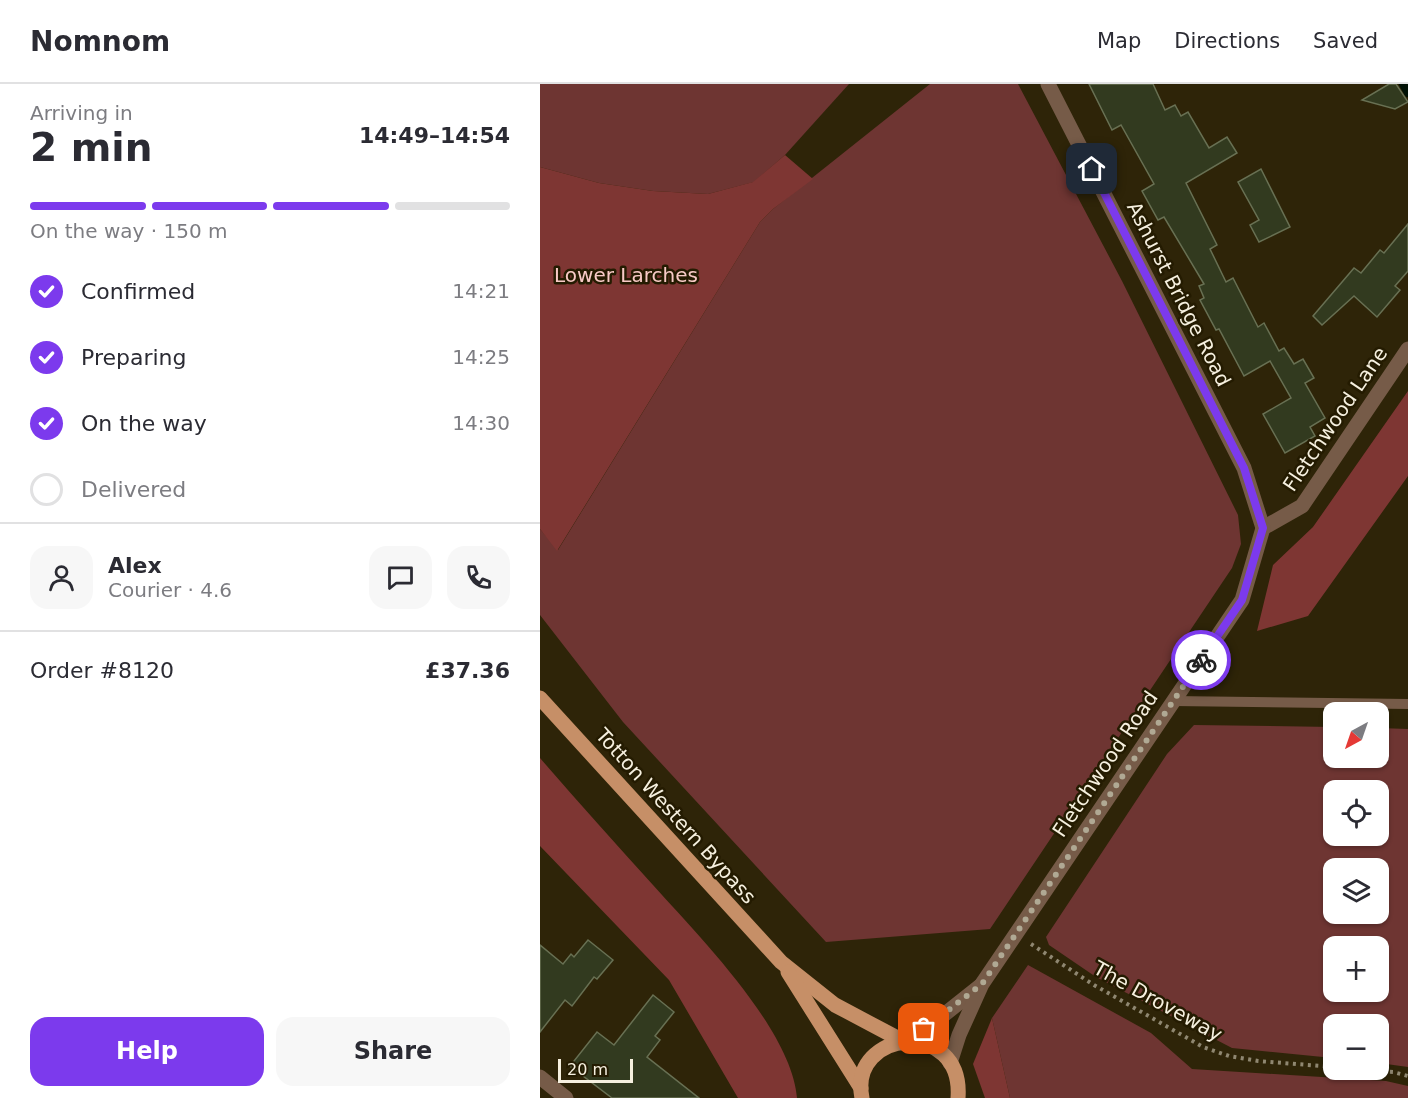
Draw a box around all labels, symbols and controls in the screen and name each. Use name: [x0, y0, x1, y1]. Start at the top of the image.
text: Nomnom: [30, 25, 170, 58]
text: Map: [1097, 29, 1141, 53]
text: Directions: [1174, 29, 1280, 53]
text: Saved: [1313, 29, 1378, 53]
text: Arriving in: [30, 101, 133, 125]
text: 14:49–14:54: [359, 123, 510, 148]
text: 2 min: [30, 125, 152, 170]
pin: [1066, 143, 1117, 194]
icon: home: [1075, 152, 1108, 185]
street label: Ashurst Bridge Road: [1122, 198, 1236, 390]
text: On the way · 150 m: [30, 219, 228, 243]
park label: Lower Larches: [554, 263, 698, 287]
icon: check: [30, 275, 63, 308]
text: Confirmed: [81, 279, 195, 304]
text: 14:21: [452, 279, 510, 303]
icon: check: [30, 341, 63, 374]
street label: Fletchwood Lane: [1278, 342, 1392, 496]
text: Preparing: [81, 345, 187, 370]
text: 14:25: [452, 345, 510, 369]
icon: check: [30, 407, 63, 440]
text: On the way: [81, 411, 207, 436]
text: 14:30: [452, 411, 510, 435]
text: Delivered: [81, 477, 186, 502]
button: person: [30, 546, 93, 609]
button: chat: [369, 546, 432, 609]
button: phone: [447, 546, 510, 609]
text: Alex: [108, 553, 162, 578]
text: Courier · 4.6: [108, 578, 232, 602]
courier: [1171, 630, 1231, 690]
icon: bike: [1185, 644, 1218, 677]
text: Order #8120: [30, 658, 174, 683]
text: £37.36: [425, 658, 510, 683]
street label: Fletchwood Road: [1047, 686, 1163, 842]
north arrow: [1323, 702, 1389, 768]
map controls: [1323, 702, 1389, 1080]
street label: Totton Western Bypass: [590, 723, 761, 909]
button: locate: [1323, 780, 1389, 846]
button: layers: [1323, 858, 1389, 924]
button: +: [1323, 936, 1389, 1002]
street label: The Droveway: [1089, 955, 1227, 1046]
pin: [898, 1003, 949, 1054]
icon: bag: [907, 1012, 940, 1045]
button: −: [1323, 1014, 1389, 1080]
button: Help: [30, 1017, 264, 1086]
button: Share: [276, 1017, 510, 1086]
scale bar: [558, 1056, 633, 1084]
text: 20 m: [567, 1060, 608, 1079]

